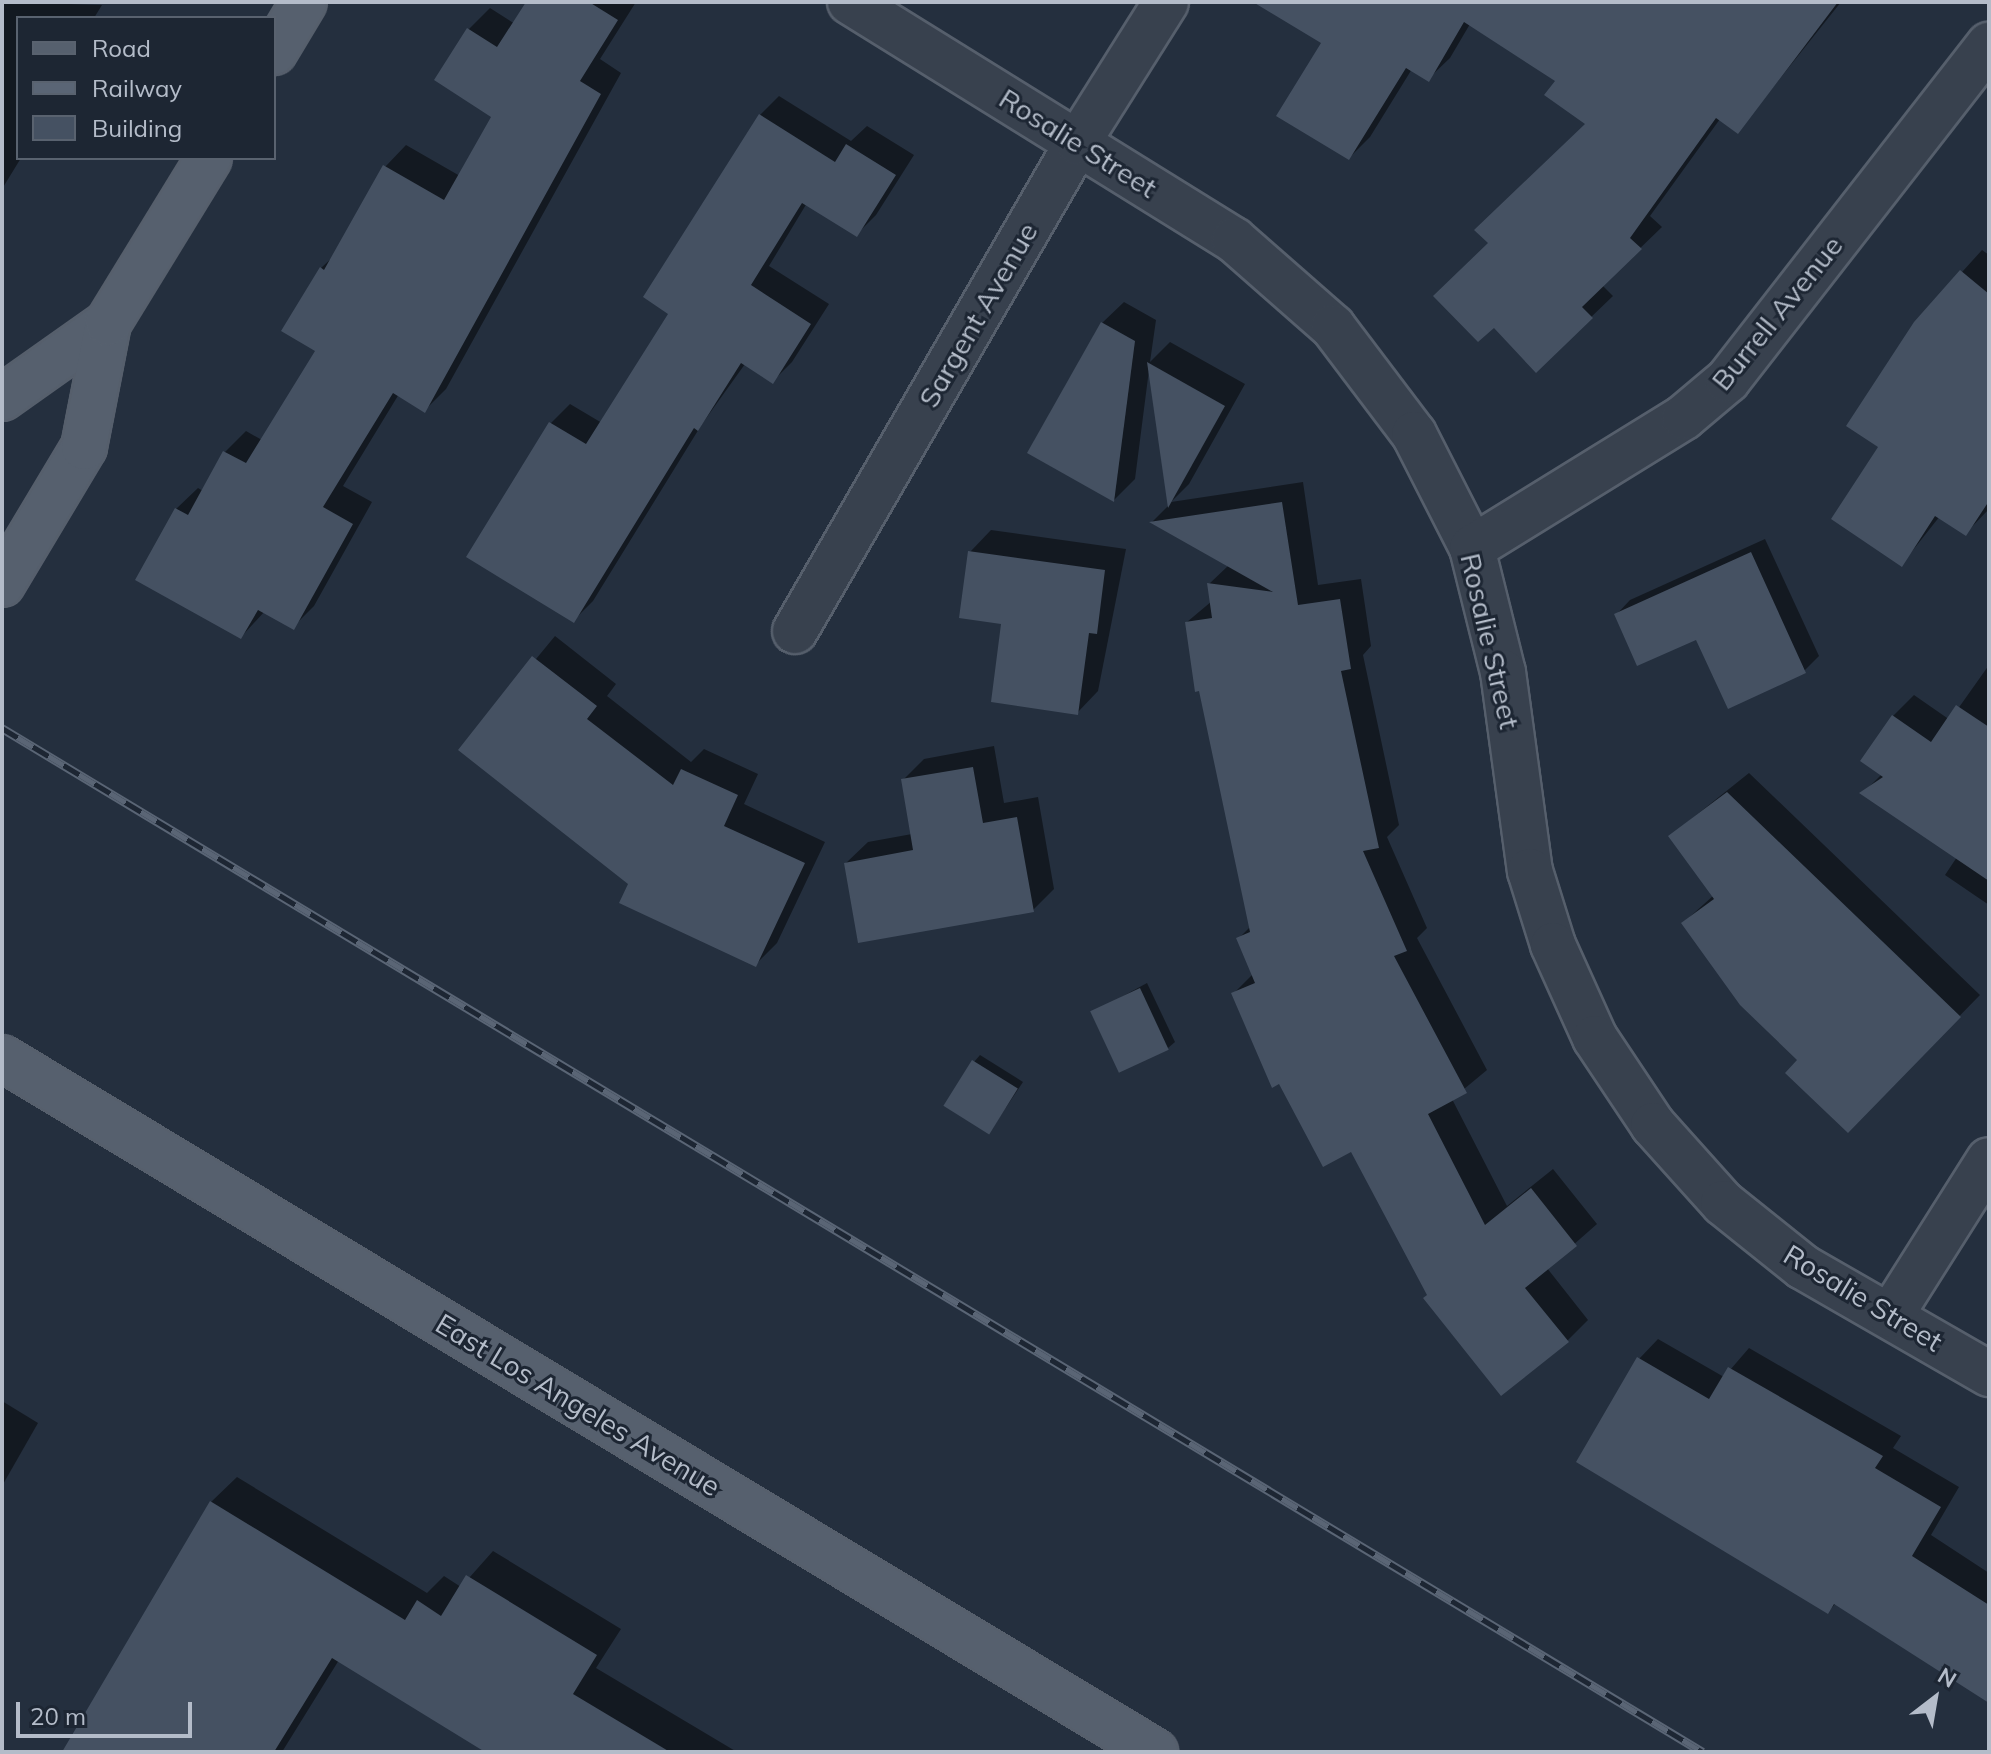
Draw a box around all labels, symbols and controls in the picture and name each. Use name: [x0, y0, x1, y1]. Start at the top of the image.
legend: [16, 16, 276, 160]
text: Road: [92, 33, 151, 63]
text: Railway: [92, 73, 182, 103]
street label: Rosalie Street: [993, 81, 1163, 205]
text: Building: [92, 113, 182, 143]
street label: Sargent Avenue: [912, 217, 1044, 413]
street label: Burrell Avenue: [1705, 229, 1849, 397]
street label: Rosalie Street: [1453, 550, 1527, 732]
street label: Rosalie Street: [1778, 1237, 1948, 1359]
street label: East Los Angeles Avenue: [430, 1307, 726, 1503]
north arrow: [1895, 1658, 1975, 1738]
text: N: [1933, 1661, 1962, 1694]
scale bar: [20, 1686, 196, 1736]
text: 20 m: [30, 1701, 86, 1731]

